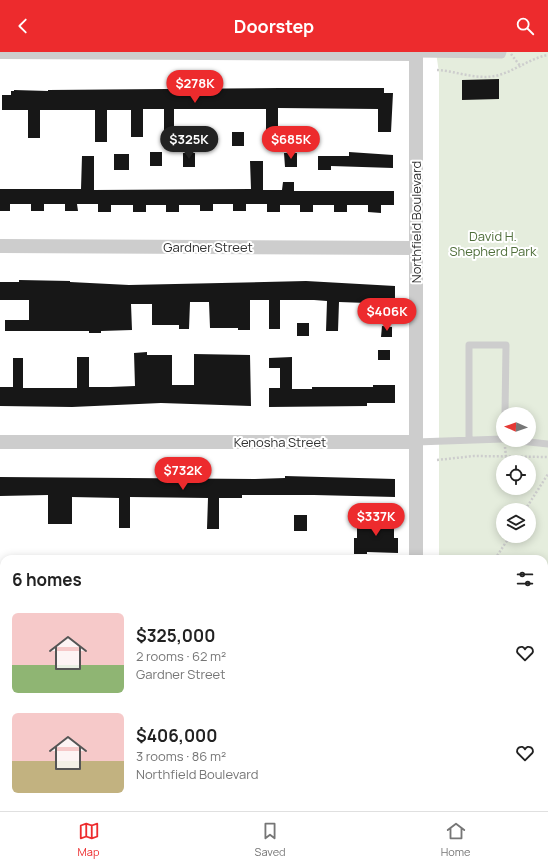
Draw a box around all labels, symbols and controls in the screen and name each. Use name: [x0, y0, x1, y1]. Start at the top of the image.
text: Doorstep: [234, 14, 314, 38]
icon: back: [12, 15, 34, 37]
icon: search: [514, 15, 536, 37]
pin: $278K: [167, 70, 223, 104]
text: $278K: [175, 74, 215, 92]
pin: $325K: [161, 126, 217, 160]
pin: $685K: [263, 126, 319, 160]
text: $325K: [169, 130, 209, 148]
text: $685K: [271, 130, 311, 148]
street label: Northfield Boulevard: [407, 161, 425, 283]
park label: David H. Shepherd Park: [450, 227, 537, 260]
street label: Gardner Street: [163, 238, 253, 256]
pin: $406K: [359, 298, 415, 332]
text: $406K: [366, 302, 408, 320]
north arrow: [496, 407, 536, 447]
map controls: [496, 407, 536, 543]
street label: Kenosha Street: [234, 433, 326, 451]
button: locate: [496, 455, 536, 495]
pin: $732K: [155, 457, 211, 491]
text: $732K: [164, 461, 202, 479]
pin: $337K: [348, 503, 404, 537]
button: layers: [496, 503, 536, 543]
text: $337K: [357, 507, 395, 525]
text: 6 homes: [12, 568, 82, 591]
icon: filters: [514, 568, 536, 590]
text: $325,000: [136, 624, 215, 647]
icon: home: [44, 629, 92, 677]
icon: heart: [514, 642, 536, 664]
text: 2 rooms · 62 m²: [136, 647, 226, 665]
text: Gardner Street: [136, 665, 225, 683]
text: $406,000: [136, 724, 218, 747]
icon: home: [44, 729, 92, 777]
icon: heart: [514, 742, 536, 764]
text: 3 rooms · 86 m²: [136, 747, 226, 765]
text: Northfield Boulevard: [136, 765, 258, 783]
tab: Map: [78, 820, 100, 859]
tab: Saved: [255, 820, 286, 859]
tab: Home: [441, 820, 470, 859]

